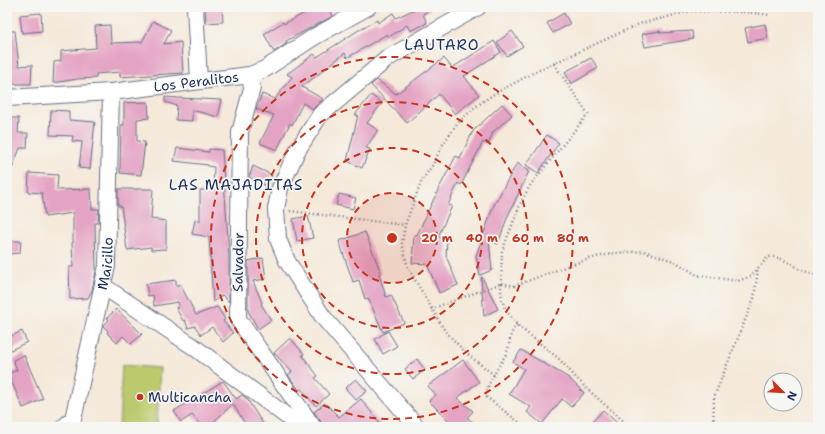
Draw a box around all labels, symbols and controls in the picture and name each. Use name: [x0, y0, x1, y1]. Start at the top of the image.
district label: LAUTARO: [404, 35, 480, 55]
street label: Los Peralitos: [152, 67, 240, 96]
district label: LAS MAJADITAS: [169, 175, 303, 195]
text: 20 m: [421, 230, 453, 246]
text: 40 m: [466, 230, 498, 246]
text: 60 m: [512, 230, 544, 246]
text: 80 m: [557, 230, 589, 246]
centre of rings: [385, 231, 399, 245]
street label: Salvador: [228, 232, 248, 292]
street label: Maicillo: [93, 237, 117, 292]
north arrow: [763, 372, 803, 412]
place label: Multicancha: [148, 388, 232, 406]
text: N: [783, 389, 800, 403]
marker: Multicancha: [135, 392, 145, 402]

